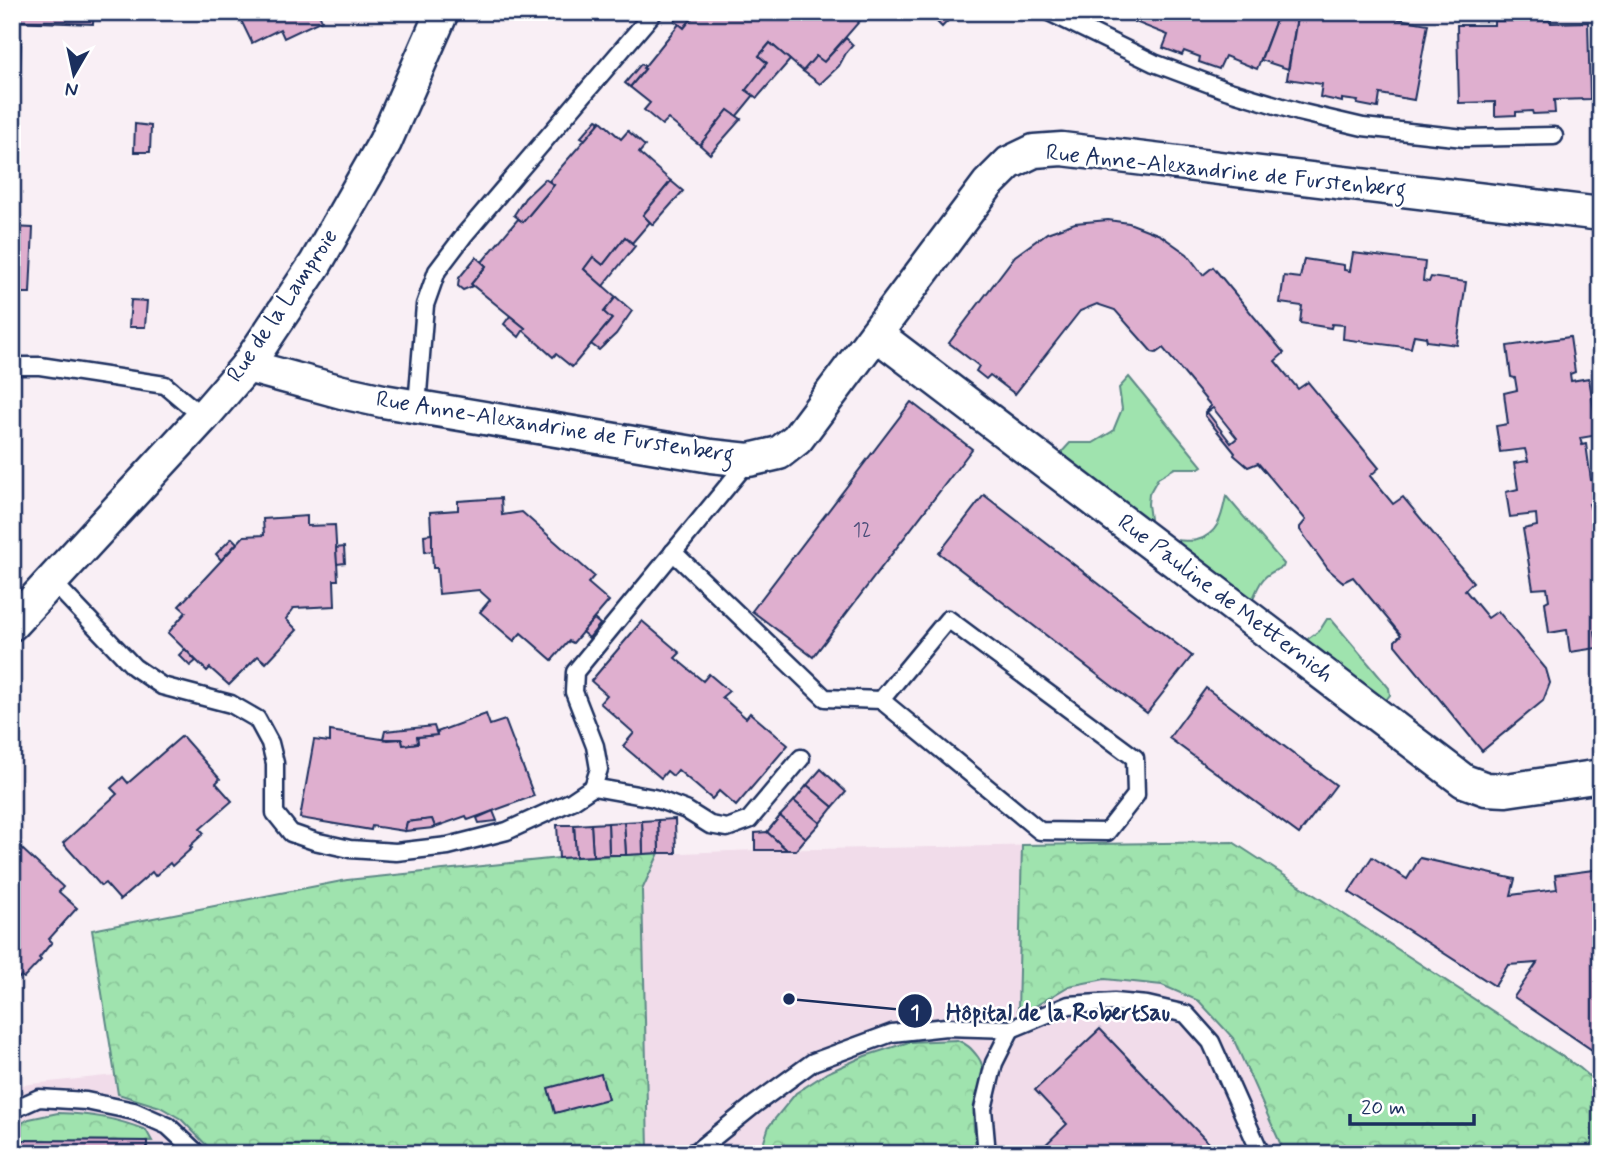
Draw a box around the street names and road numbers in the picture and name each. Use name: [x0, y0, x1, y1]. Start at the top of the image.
street label: Rue Anne-Alexandrine de Furstenberg: [1044, 138, 1408, 208]
street label: Rue de la Lamproie: [221, 223, 345, 389]
street label: Rue Anne-Alexandrine de Furstenberg: [373, 385, 736, 473]
street label: Rue Pauline de Metternich: [1111, 508, 1339, 690]

